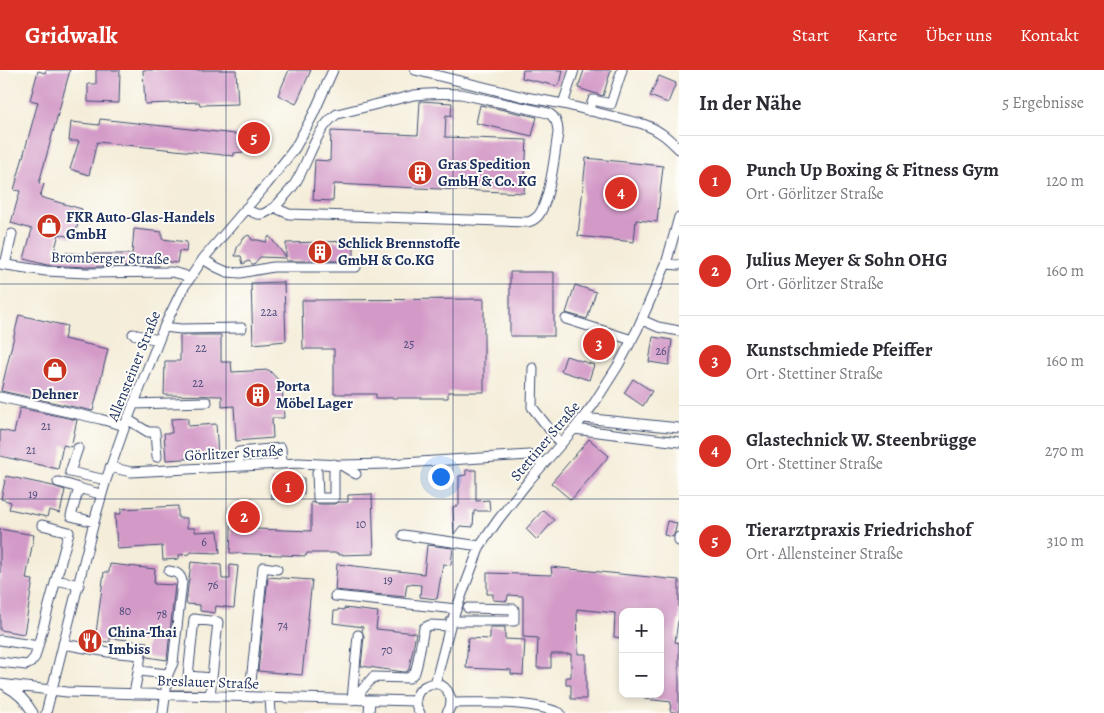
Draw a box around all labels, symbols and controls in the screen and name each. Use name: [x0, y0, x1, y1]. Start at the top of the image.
text: Gridwalk: [25, 19, 118, 51]
text: Start: [792, 23, 829, 47]
text: Karte: [857, 23, 897, 47]
text: Über uns: [925, 23, 992, 47]
text: Kontakt: [1020, 23, 1079, 47]
text: In der Nähe: [699, 89, 801, 117]
text: 5 Ergebnisse: [1002, 92, 1084, 114]
pin: 5: [238, 119, 270, 157]
place label: Gras Spedition GmbH & Co. KG: [438, 154, 537, 191]
text: Punch Up Boxing & Fitness Gym: [746, 157, 999, 183]
building icon: Gras Spedition GmbH & Co. KG: [407, 160, 433, 186]
text: 1: [712, 170, 718, 192]
text: 120 m: [1046, 170, 1084, 192]
pin: 4: [605, 174, 637, 212]
text: Ort · Görlitzer Straße: [746, 183, 884, 205]
place label: FKR Auto-Glas-Handels GmbH: [66, 207, 215, 244]
shop icon: FKR Auto-Glas-Handels GmbH: [36, 213, 62, 239]
place label: Schlick Brennstoffe GmbH & Co.KG: [338, 233, 460, 270]
building icon: Schlick Brennstoffe GmbH & Co.KG: [307, 239, 333, 265]
street label: Bromberger Straße: [51, 247, 170, 269]
text: Julius Meyer & Sohn OHG: [746, 247, 948, 273]
text: 2: [711, 260, 719, 282]
text: 160 m: [1046, 260, 1084, 282]
text: Ort · Görlitzer Straße: [746, 273, 884, 295]
house number: 22a: [261, 304, 278, 320]
street label: Allensteiner Straße: [102, 308, 165, 425]
pin: 3: [583, 325, 615, 363]
house number: 25: [404, 336, 414, 352]
text: Kunstschmiede Pfeiffer: [746, 337, 933, 363]
house number: 22: [195, 340, 207, 356]
house number: 26: [655, 343, 667, 359]
text: 3: [712, 350, 718, 372]
text: 160 m: [1046, 350, 1084, 372]
shop icon: Dehner: [42, 357, 68, 383]
text: Ort · Stettiner Straße: [746, 363, 883, 385]
house number: 22: [192, 375, 204, 391]
place label: Porta Möbel Lager: [276, 376, 353, 413]
building icon: Porta Möbel Lager: [245, 382, 271, 408]
place label: Dehner: [32, 384, 78, 404]
street label: Stettiner Straße: [506, 397, 584, 485]
house number: 21: [41, 418, 51, 434]
text: Glastechnick W. Steenbrügge: [746, 427, 977, 453]
street label: Görlitzer Straße: [184, 440, 284, 466]
text: 4: [711, 440, 719, 462]
text: 270 m: [1045, 440, 1084, 462]
house number: 21: [26, 442, 36, 458]
text: Ort · Stettiner Straße: [746, 453, 883, 475]
your location: [428, 464, 454, 490]
pin: 1: [272, 468, 304, 506]
house number: 19: [28, 486, 38, 502]
pin: 2: [228, 498, 260, 536]
house number: 10: [356, 516, 366, 532]
text: Tierarztpraxis Friedrichshof: [746, 517, 972, 543]
text: 5: [712, 530, 718, 552]
text: 310 m: [1047, 530, 1084, 552]
house number: 6: [201, 534, 207, 550]
text: Ort · Allensteiner Straße: [746, 543, 903, 565]
house number: 19: [383, 572, 393, 588]
house number: 76: [208, 577, 219, 593]
house number: 80: [119, 603, 131, 619]
house number: 78: [157, 606, 168, 622]
map controls: [619, 608, 664, 698]
button: +: [619, 608, 664, 653]
house number: 74: [278, 617, 289, 633]
place label: China-Thai Imbiss: [108, 622, 177, 659]
restaurant icon: China-Thai Imbiss: [77, 628, 103, 654]
house number: 70: [381, 642, 393, 658]
button: −: [619, 653, 664, 698]
street label: Breslauer Straße: [156, 670, 260, 694]

